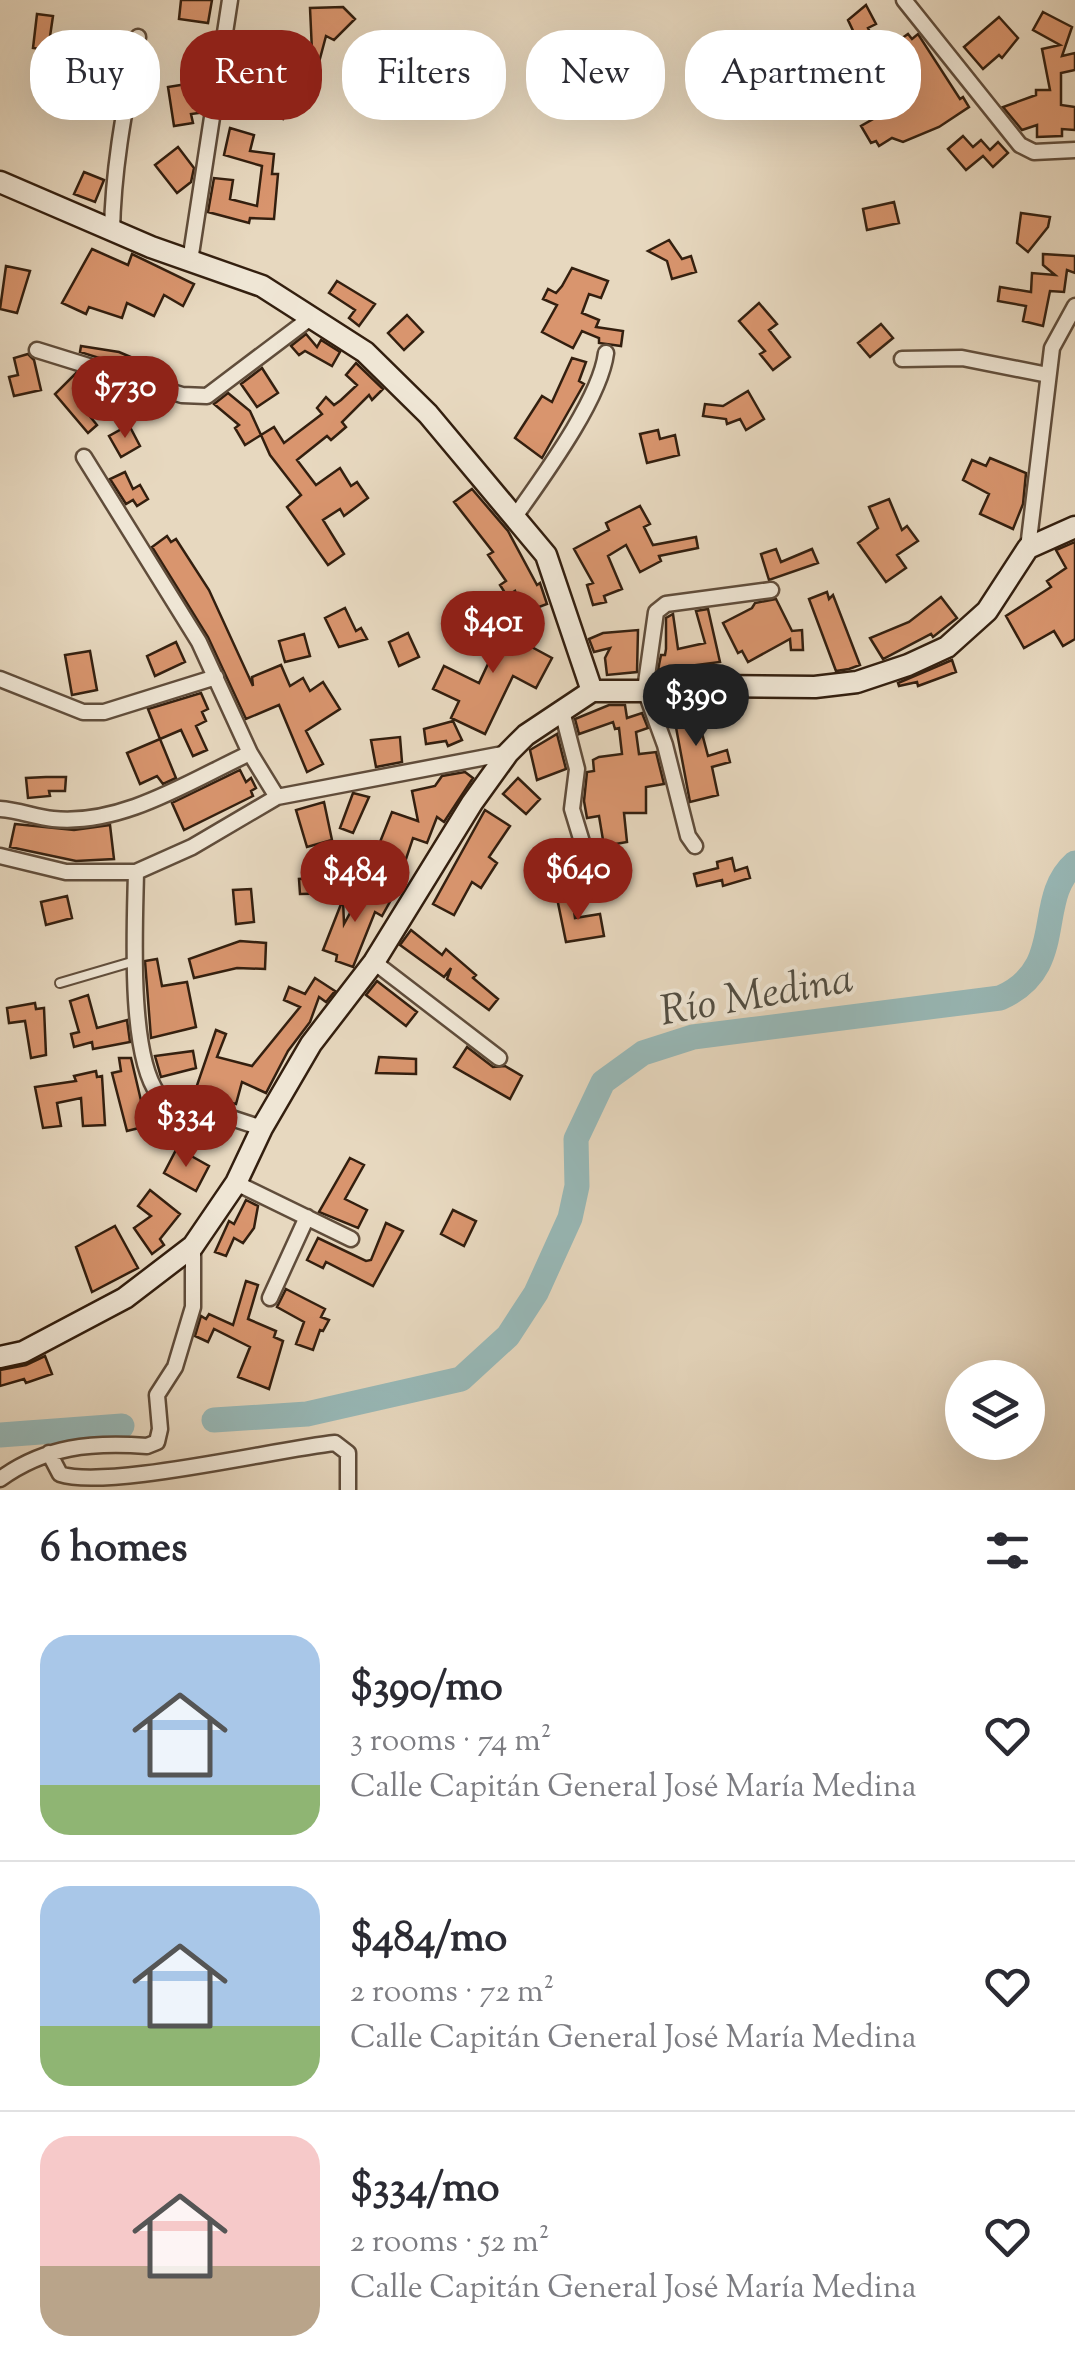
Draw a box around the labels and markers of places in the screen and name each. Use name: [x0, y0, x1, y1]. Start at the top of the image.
pin: $730: [66, 356, 184, 441]
pin: $401: [434, 591, 552, 676]
pin: $390: [637, 664, 755, 749]
pin: $640: [519, 838, 637, 923]
pin: $484: [296, 840, 414, 925]
pin: $334: [127, 1085, 245, 1170]

